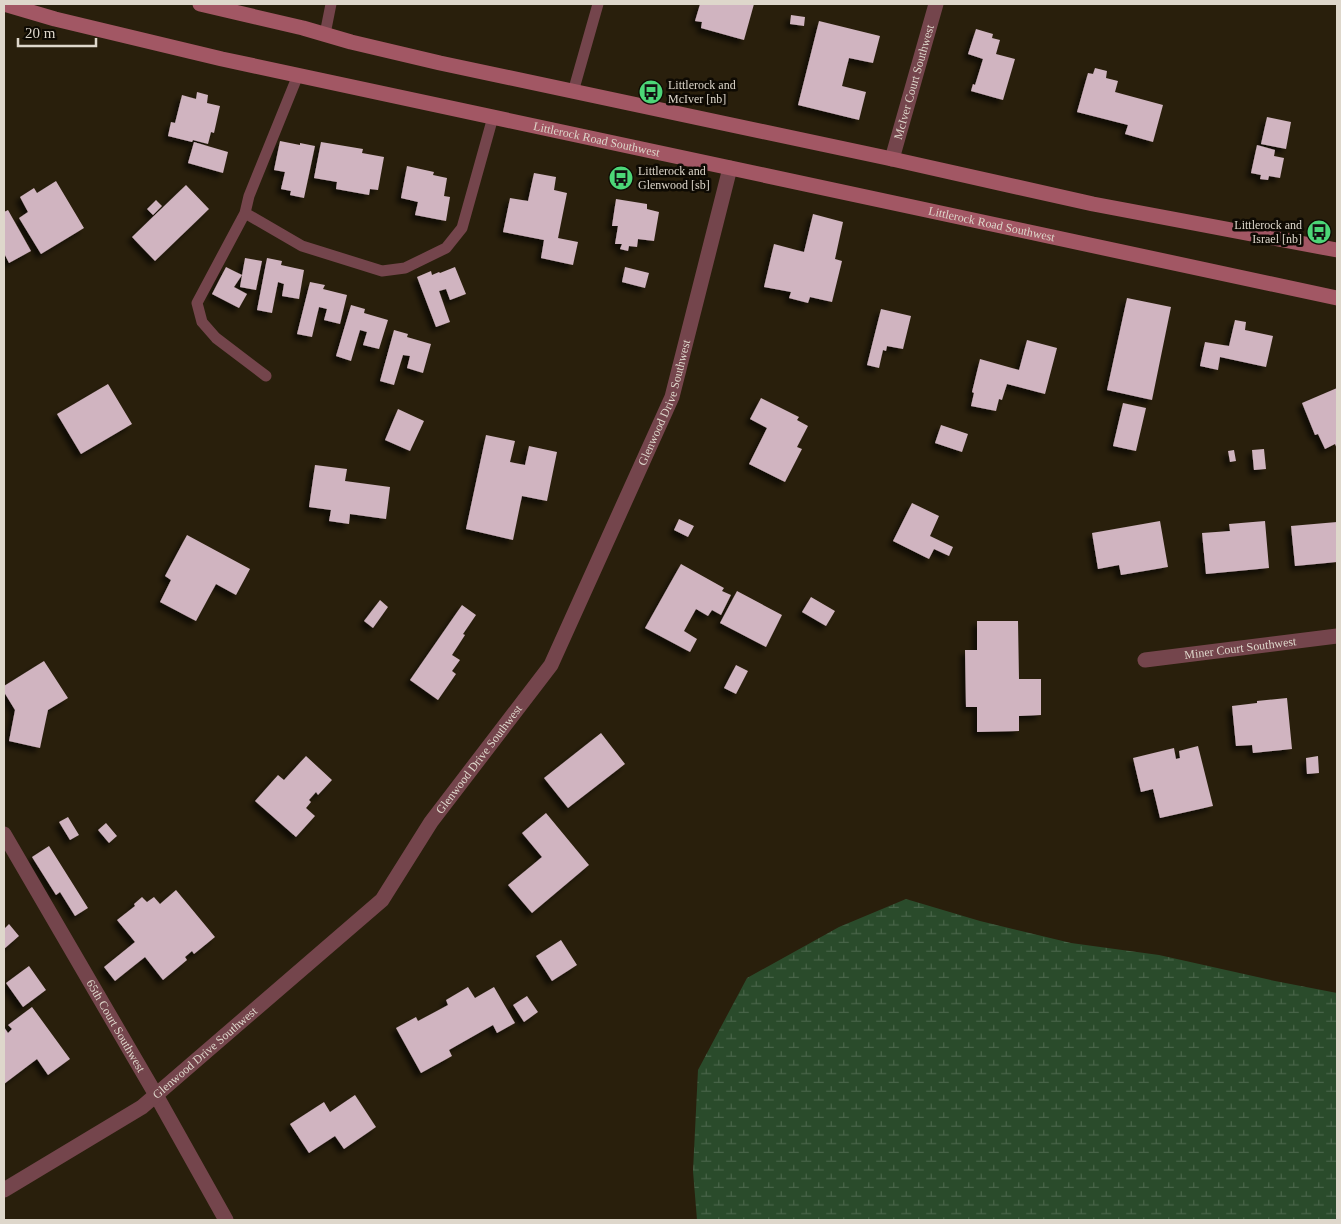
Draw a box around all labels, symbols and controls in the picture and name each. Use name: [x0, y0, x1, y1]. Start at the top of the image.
scale bar: [18, 15, 95, 47]
street label: McIver Court Southwest: [891, 22, 937, 141]
text: 20 m: [25, 25, 56, 41]
place label: Littlerock and McIver [nb]: [668, 78, 736, 106]
bus stop icon: Littlerock and McIver [nb]: [638, 79, 664, 105]
street label: Littlerock Road Southwest: [532, 119, 662, 160]
place label: Littlerock and Glenwood [sb]: [638, 164, 710, 192]
bus stop icon: Littlerock and Glenwood [sb]: [608, 165, 634, 191]
street label: Littlerock Road Southwest: [927, 204, 1057, 244]
place label: Littlerock and Israel [nb]: [1234, 218, 1302, 246]
bus stop icon: Littlerock and Israel [nb]: [1306, 219, 1332, 245]
street label: Glenwood Drive Southwest: [635, 337, 693, 468]
street label: Miner Court Southwest: [1183, 634, 1298, 662]
street label: Glenwood Drive Southwest: [433, 702, 525, 817]
street label: 65th Court Southwest: [83, 977, 148, 1075]
street label: Glenwood Drive Southwest: [150, 1004, 260, 1102]

